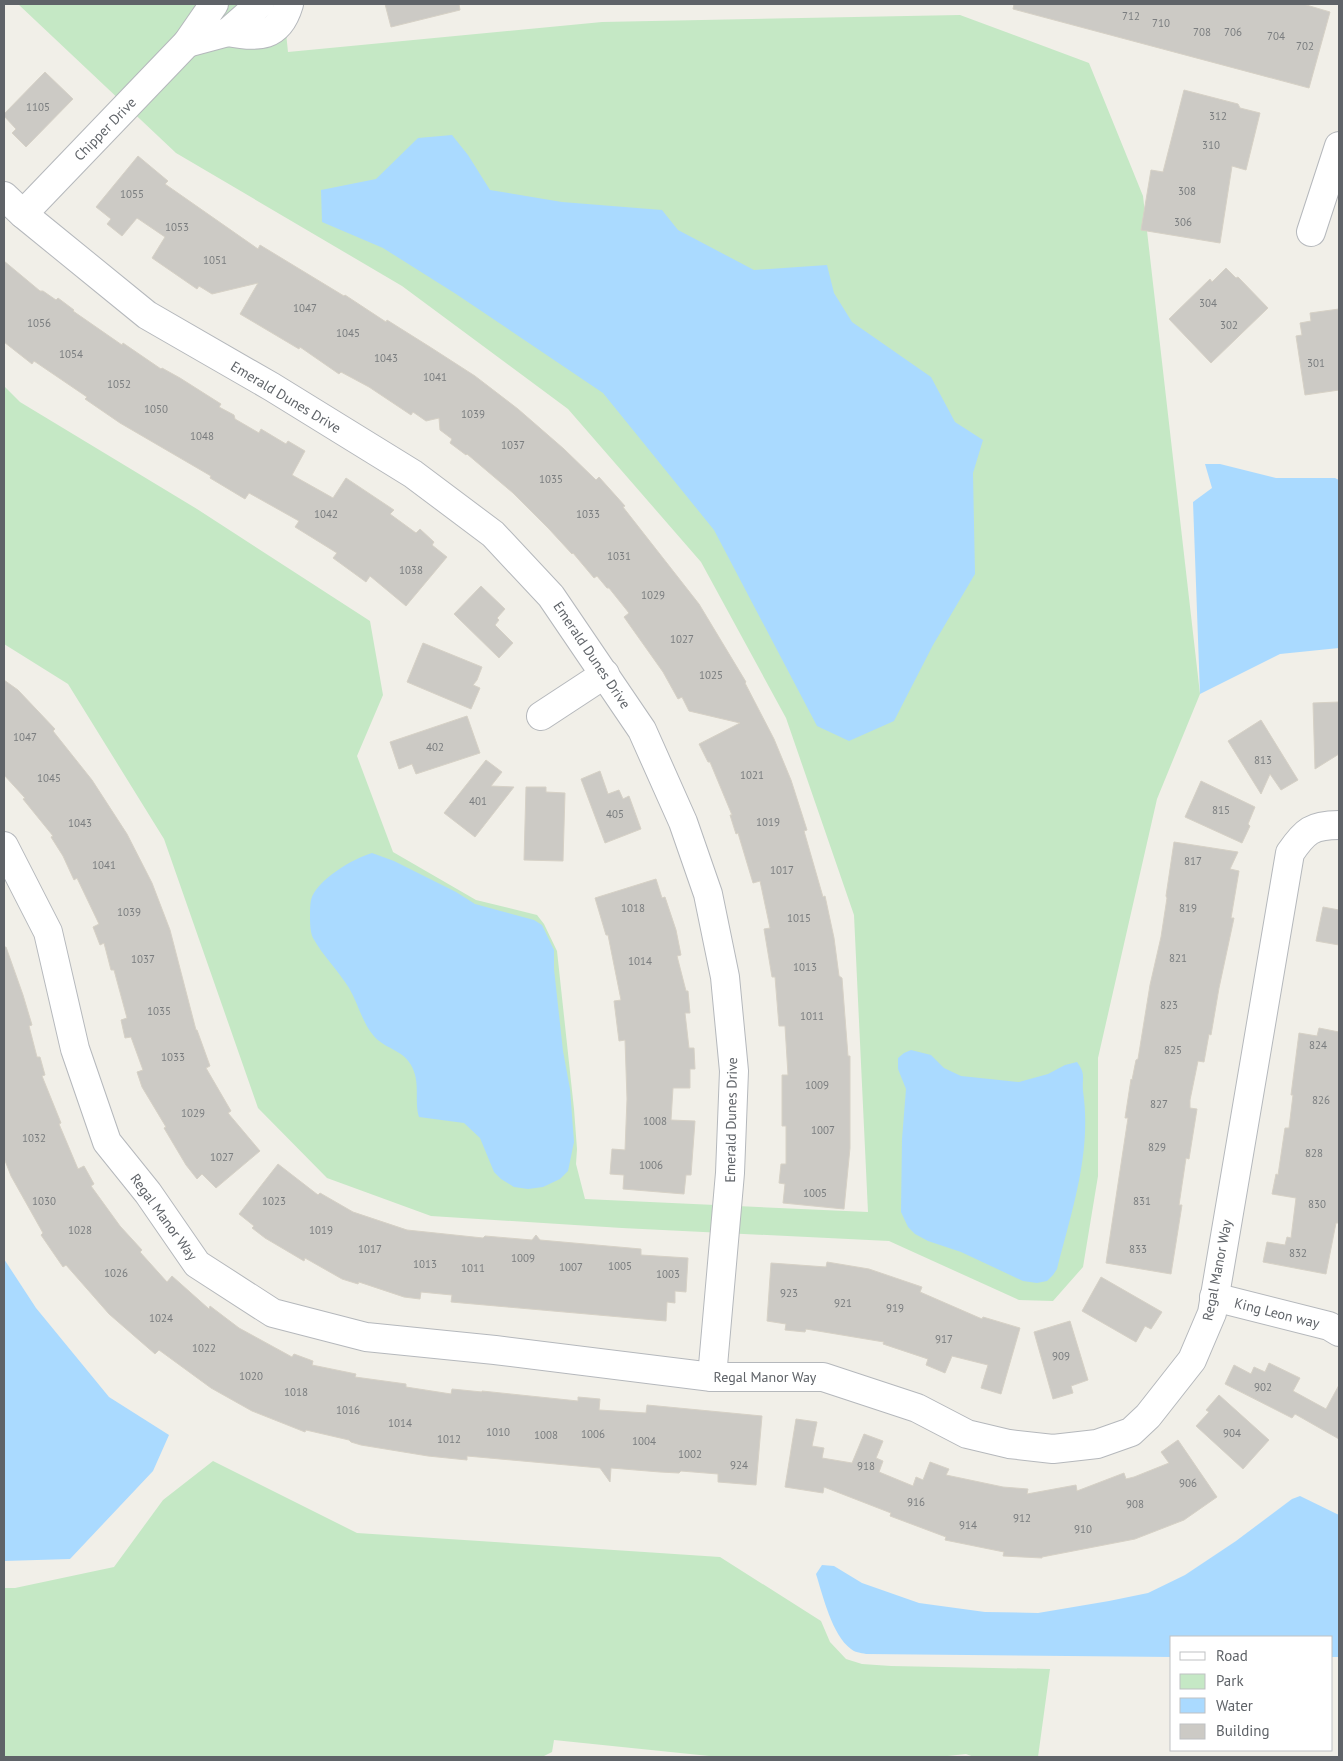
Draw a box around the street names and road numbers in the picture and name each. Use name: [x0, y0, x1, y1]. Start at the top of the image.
street label: Chipper Drive: [70, 93, 140, 165]
street label: Emerald Dunes Drive: [228, 357, 344, 437]
street label: Emerald Dunes Drive: [549, 598, 635, 712]
street label: Emerald Dunes Drive: [721, 1057, 741, 1183]
street label: Regal Manor Way: [127, 1170, 202, 1264]
street label: Regal Manor Way: [1198, 1217, 1236, 1322]
street label: King Leon way: [1233, 1294, 1322, 1332]
street label: Regal Manor Way: [714, 1368, 817, 1386]

